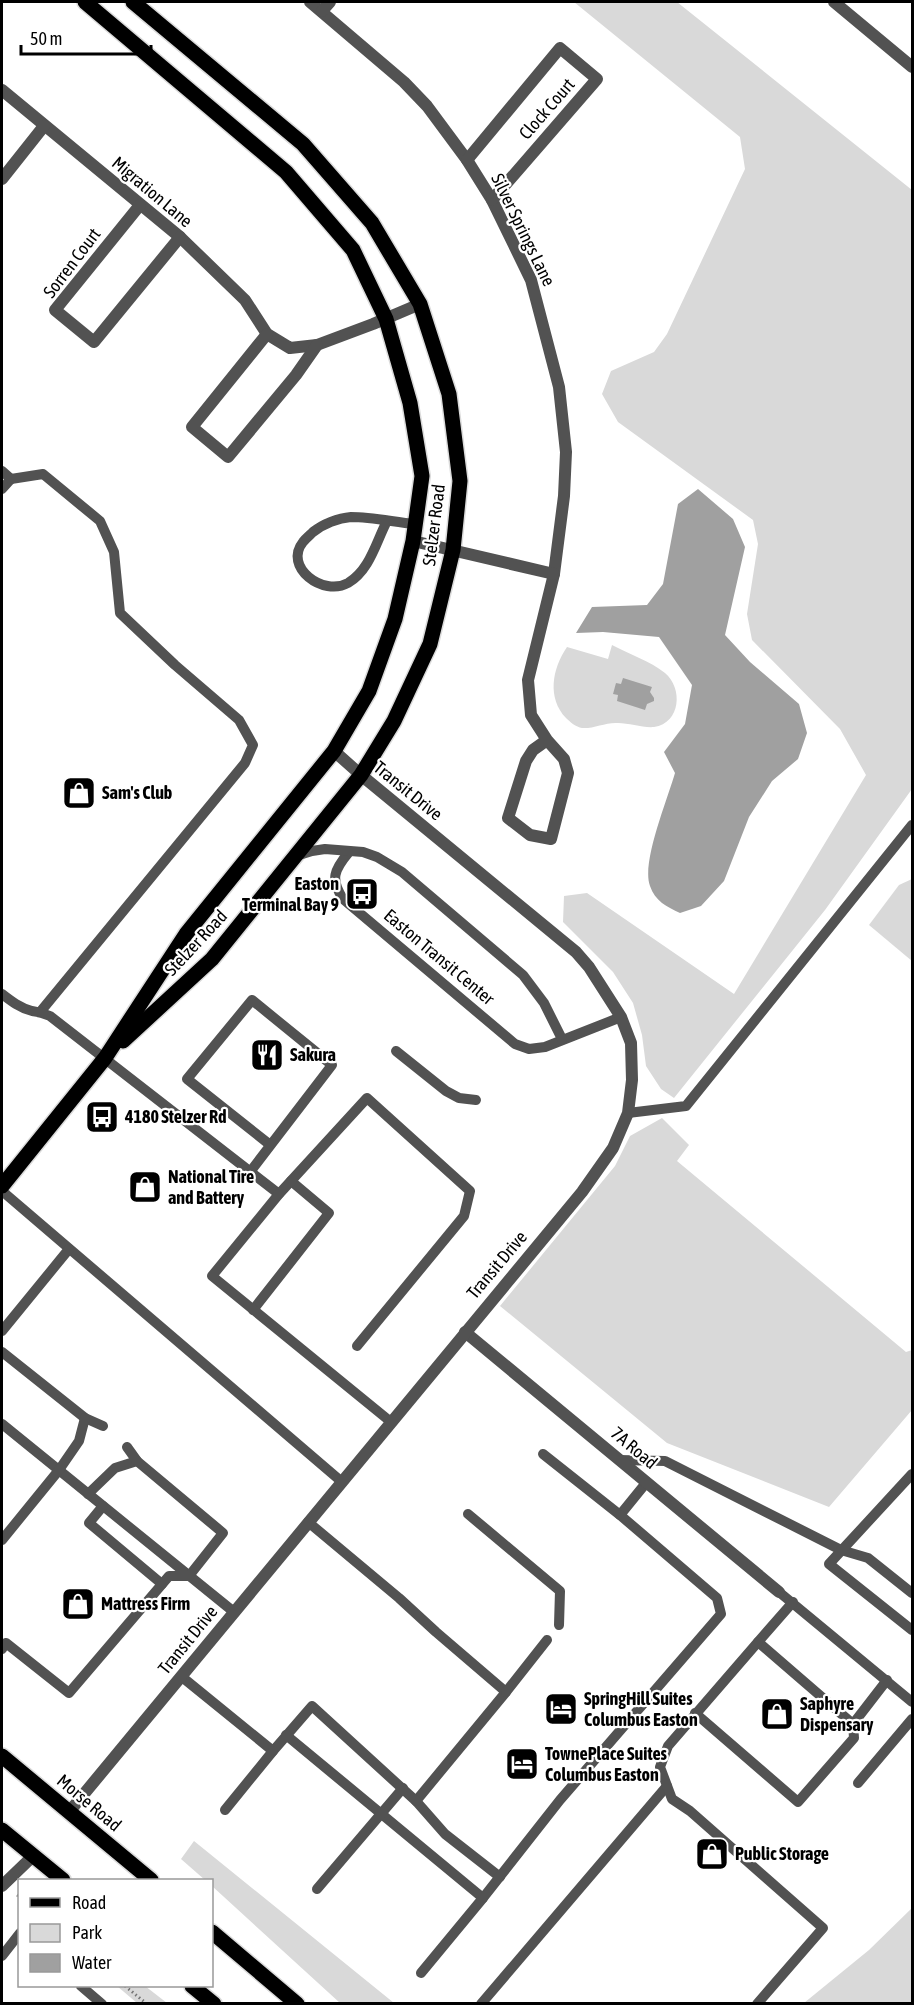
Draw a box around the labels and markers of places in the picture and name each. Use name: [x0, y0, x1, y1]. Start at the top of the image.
shop icon: Sam's Club: [61, 775, 97, 811]
place label: Sam's Club: [102, 782, 172, 803]
place label: Easton Terminal Bay 9: [242, 873, 339, 915]
bus stop icon: Easton Terminal Bay 9: [344, 876, 380, 912]
restaurant icon: Sakura: [249, 1037, 285, 1073]
place label: Sakura: [290, 1044, 336, 1065]
bus stop icon: 4180 Stelzer Rd: [84, 1099, 120, 1135]
place label: 4180 Stelzer Rd: [124, 1106, 227, 1127]
place label: National Tire and Battery: [168, 1166, 254, 1208]
shop icon: National Tire and Battery: [127, 1169, 163, 1205]
shop icon: Mattress Firm: [60, 1586, 96, 1622]
place label: Mattress Firm: [101, 1593, 190, 1614]
place label: SpringHill Suites Columbus Easton: [584, 1688, 698, 1730]
hotel icon: SpringHill Suites Columbus Easton: [543, 1691, 579, 1727]
place label: Saphyre Dispensary: [800, 1693, 874, 1735]
shop icon: Saphyre Dispensary: [759, 1696, 795, 1732]
place label: TownePlace Suites Columbus Easton: [545, 1743, 668, 1785]
hotel icon: TownePlace Suites Columbus Easton: [504, 1746, 540, 1782]
shop icon: Public Storage: [694, 1836, 730, 1872]
place label: Public Storage: [735, 1843, 829, 1864]

